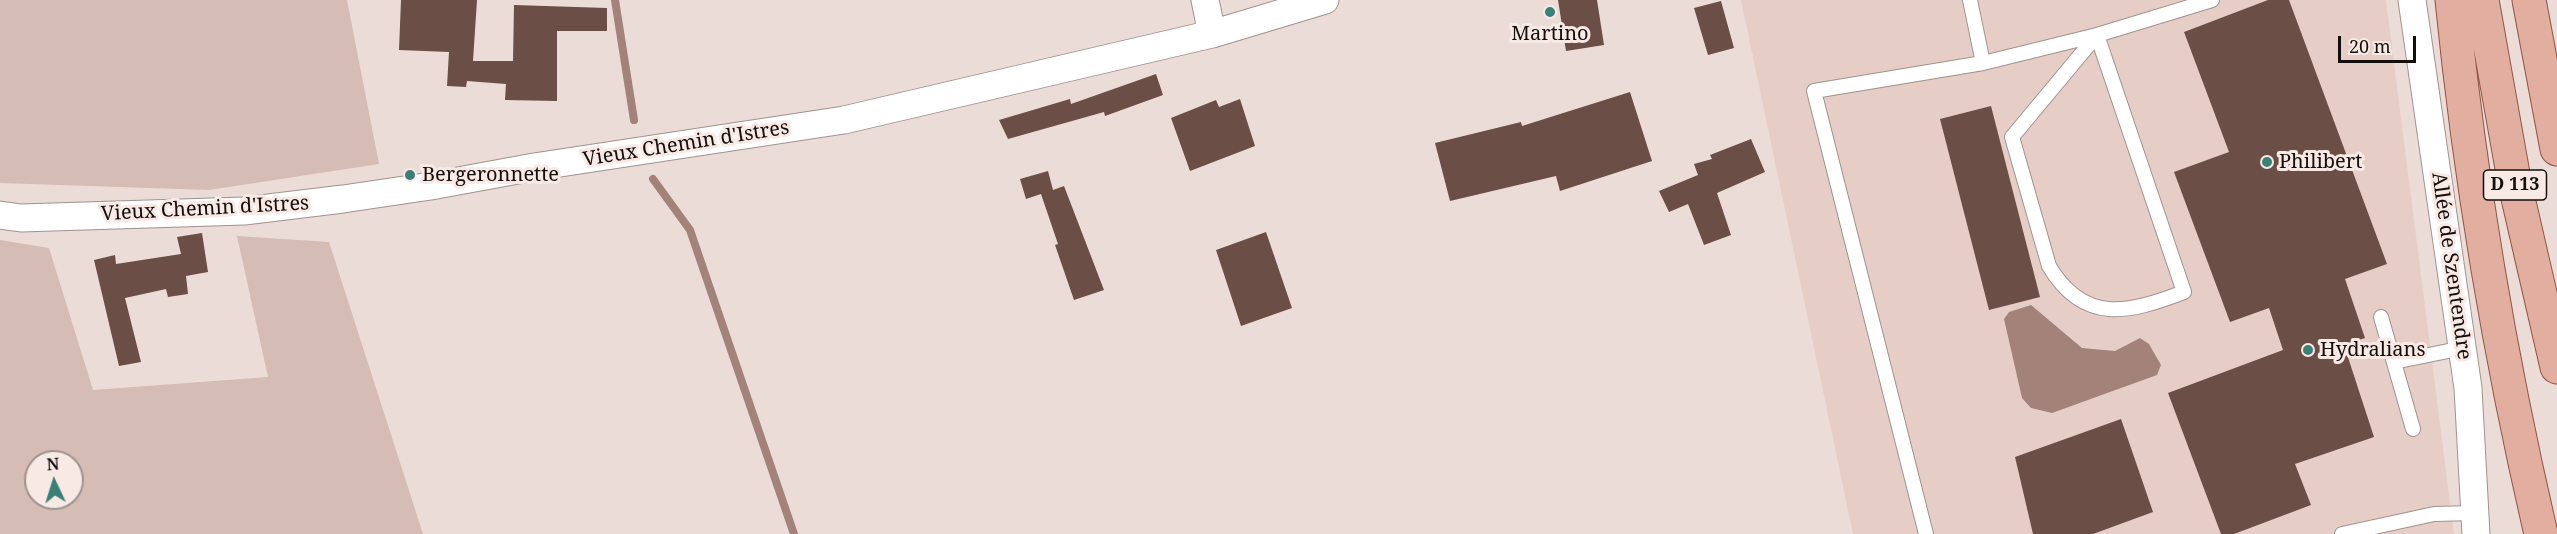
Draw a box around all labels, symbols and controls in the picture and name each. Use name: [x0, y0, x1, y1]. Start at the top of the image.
marker: Martino: [1543, 5, 1557, 19]
place label: Martino: [1511, 22, 1589, 46]
scale bar: [2341, 24, 2419, 62]
text: 20 m: [2349, 34, 2391, 58]
street label: Vieux Chemin d'Istres: [581, 116, 791, 172]
place label: Philibert: [2279, 150, 2362, 174]
marker: Philibert: [2260, 155, 2274, 169]
place label: Bergeronnette: [422, 163, 559, 187]
marker: Bergeronnette: [403, 168, 417, 182]
road number: D 113: [2484, 170, 2546, 200]
street label: Allée de Szentendre: [2426, 171, 2476, 361]
street label: Vieux Chemin d'Istres: [100, 192, 310, 226]
place label: Hydralians: [2320, 338, 2425, 362]
marker: Hydralians: [2301, 343, 2315, 357]
north arrow: [24, 450, 84, 510]
text: N: [46, 453, 60, 475]

